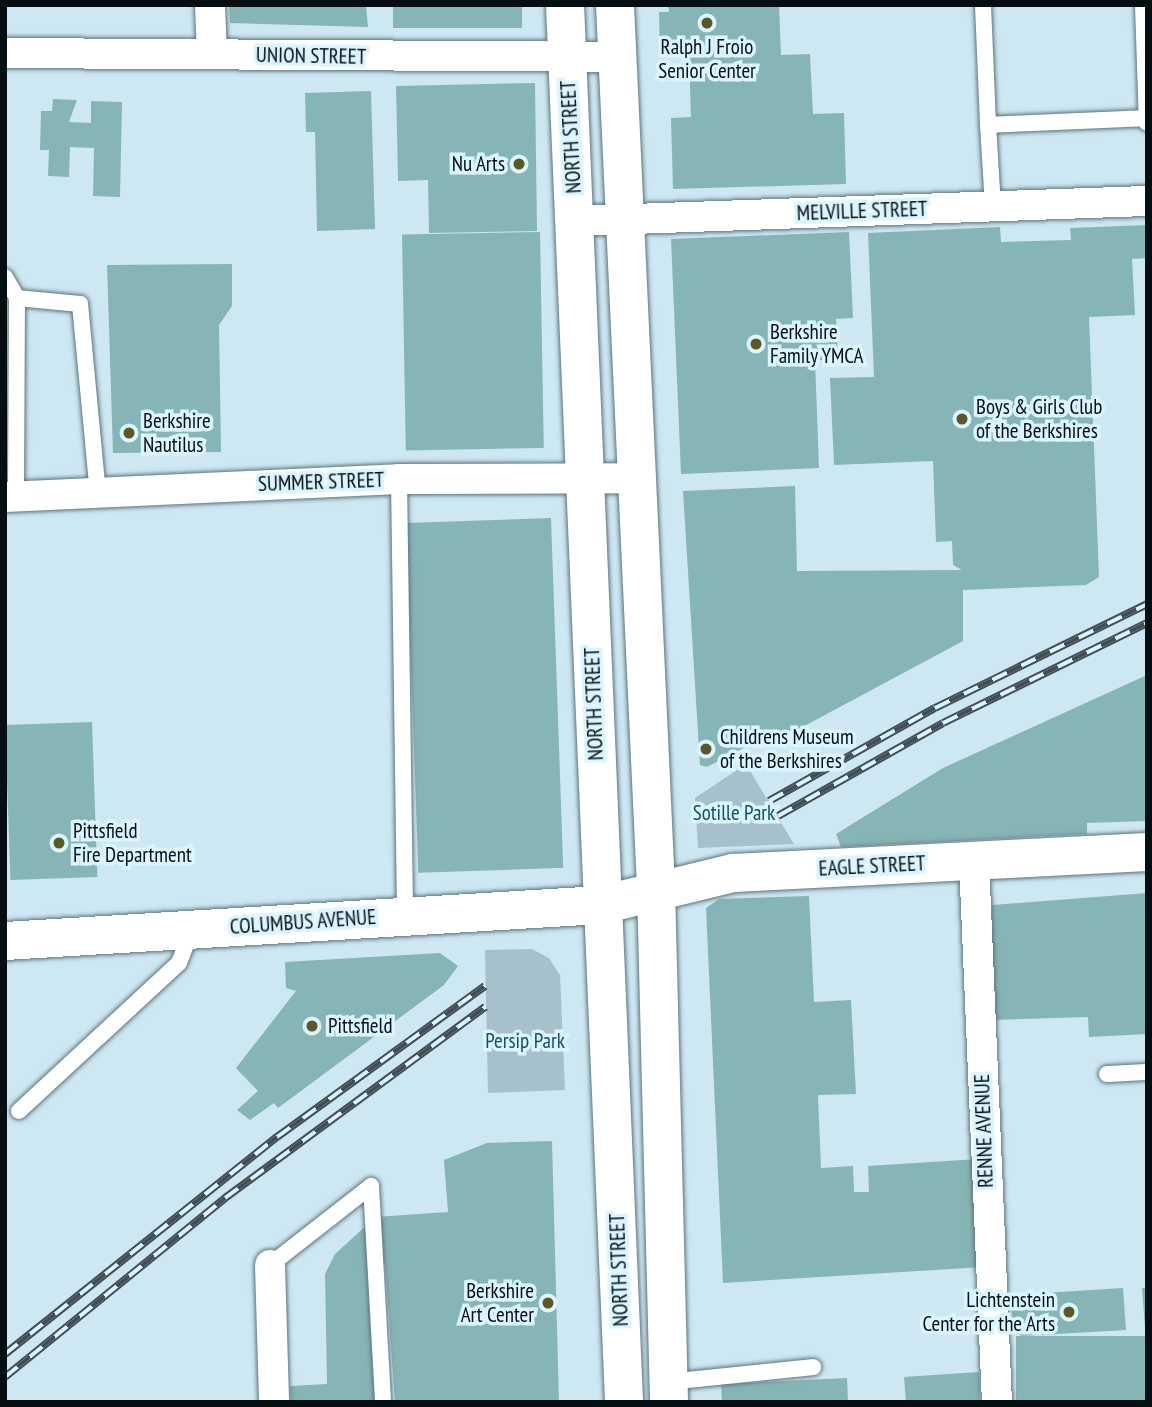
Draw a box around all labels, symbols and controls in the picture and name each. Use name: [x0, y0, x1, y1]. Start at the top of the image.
marker: Ralph J Froio Senior Center: [699, 15, 715, 31]
place label: Ralph J Froio Senior Center: [658, 34, 756, 84]
street label: UNION STREET: [256, 42, 366, 70]
street label: NORTH STREET: [555, 80, 587, 194]
place label: Nu Arts: [451, 151, 505, 177]
marker: Nu Arts: [511, 156, 527, 172]
street label: MELVILLE STREET: [796, 196, 928, 226]
place label: Berkshire Family YMCA: [770, 319, 864, 369]
marker: Berkshire Family YMCA: [748, 336, 764, 352]
place label: Boys & Girls Club of the Berkshires: [976, 394, 1102, 444]
place label: Berkshire Nautilus: [143, 408, 211, 458]
marker: Boys & Girls Club of the Berkshires: [954, 411, 970, 427]
marker: Berkshire Nautilus: [121, 425, 137, 441]
street label: SUMMER STREET: [258, 467, 384, 497]
street label: NORTH STREET: [579, 647, 609, 761]
place label: Childrens Museum of the Berkshires: [720, 724, 854, 774]
marker: Childrens Museum of the Berkshires: [698, 741, 714, 757]
park label: Sotille Park: [693, 800, 775, 826]
place label: Pittsfield Fire Department: [73, 818, 192, 868]
marker: Pittsfield Fire Department: [51, 835, 67, 851]
street label: EAGLE STREET: [818, 851, 926, 881]
street label: COLUMBUS AVENUE: [229, 904, 377, 940]
place label: Pittsfield: [328, 1013, 393, 1039]
marker: Pittsfield: [302, 1016, 322, 1036]
park label: Persip Park: [485, 1028, 565, 1054]
street label: RENNE AVENUE: [969, 1073, 999, 1189]
street label: NORTH STREET: [604, 1213, 634, 1327]
place label: Berkshire Art Center: [461, 1278, 534, 1328]
place label: Lichtenstein Center for the Arts: [922, 1287, 1055, 1337]
marker: Berkshire Art Center: [540, 1295, 556, 1311]
marker: Lichtenstein Center for the Arts: [1061, 1304, 1077, 1320]

